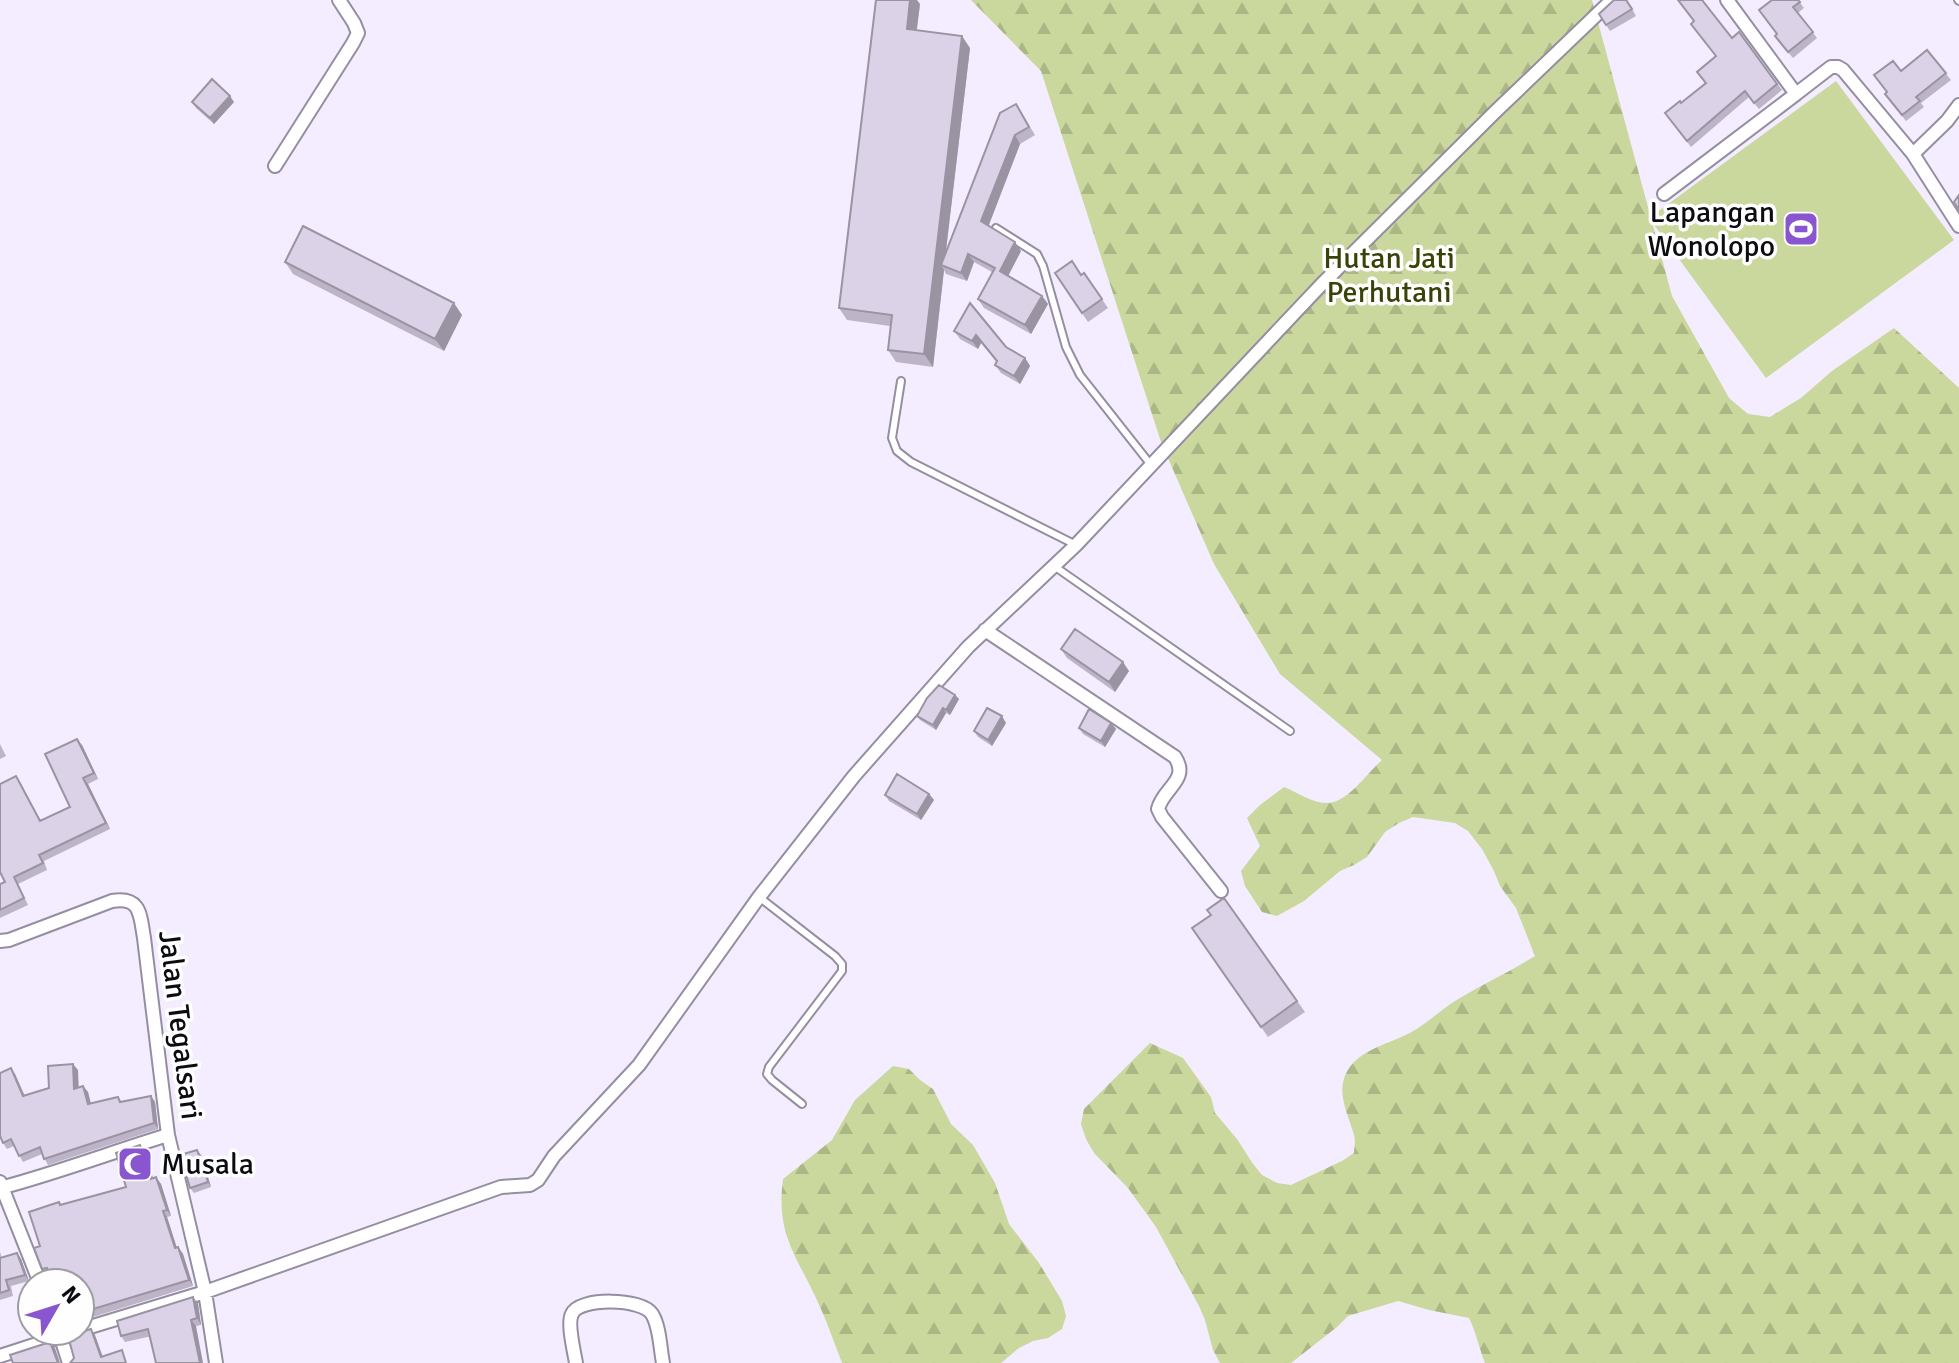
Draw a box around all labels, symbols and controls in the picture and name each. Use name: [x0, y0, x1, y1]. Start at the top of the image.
place label: Lapangan Wonolopo: [1648, 194, 1775, 265]
sports icon: Lapangan Wonolopo: [1782, 210, 1820, 248]
park label: Hutan Jati Perhutani: [1323, 240, 1455, 311]
street label: Jalan Tegalsari: [150, 928, 210, 1122]
mosque icon: Musala: [116, 1145, 154, 1183]
place label: Musala: [161, 1146, 254, 1183]
north arrow: [16, 1267, 96, 1347]
text: N: [56, 1280, 86, 1309]

